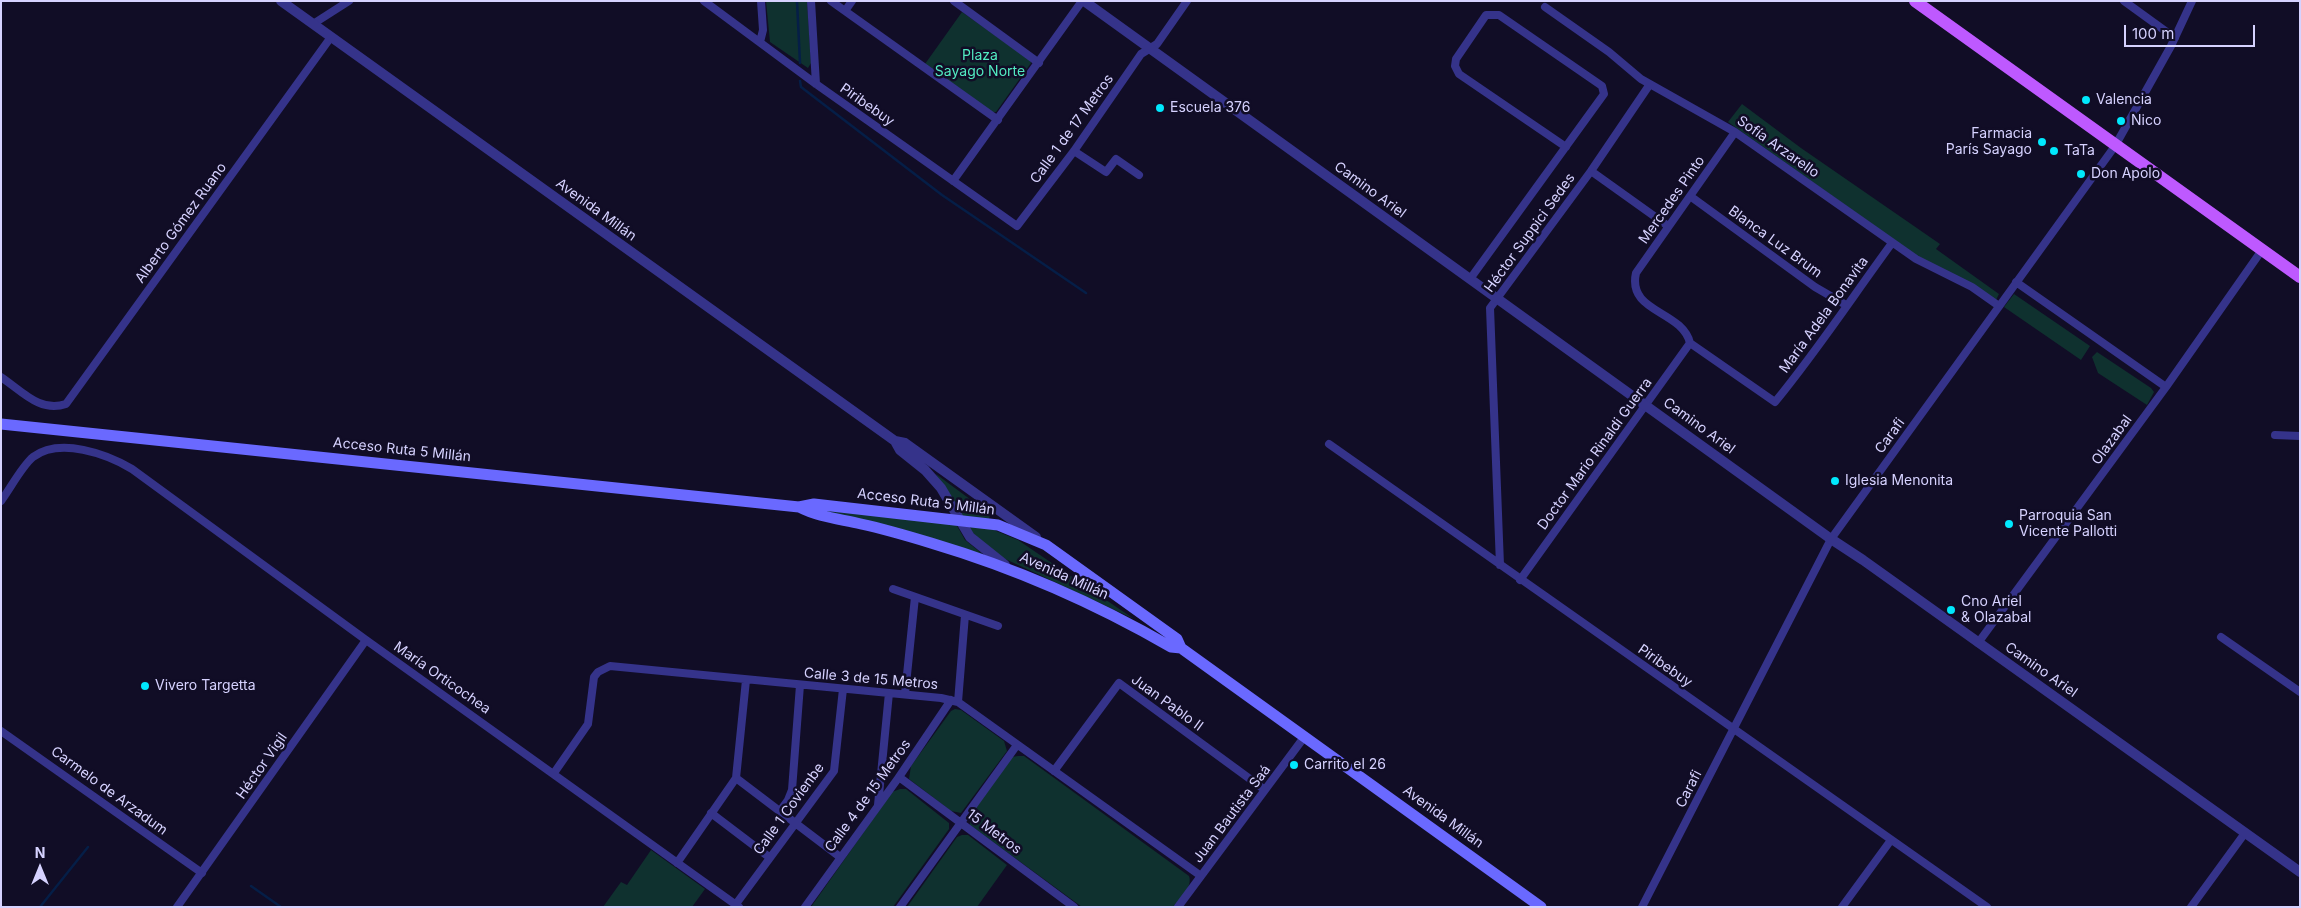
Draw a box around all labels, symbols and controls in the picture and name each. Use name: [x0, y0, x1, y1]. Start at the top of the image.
scale bar: [2126, 15, 2257, 47]
text: 100 m: [2132, 24, 2174, 43]
park label: Plaza Sayago Norte: [935, 48, 1025, 80]
street label: Calle 1 de 17 Metros: [1027, 71, 1117, 187]
street label: Piribebuy: [837, 80, 897, 130]
place label: Valencia: [2096, 92, 2152, 108]
marker: Valencia: [2080, 94, 2092, 106]
place label: Escuela 376: [1170, 100, 1250, 116]
marker: Escuela 376: [1154, 102, 1166, 114]
street label: Sofía Arzarello: [1734, 112, 1822, 182]
place label: Nico: [2131, 113, 2161, 129]
marker: Nico: [2115, 115, 2127, 127]
place label: Farmacia París Sayago: [1946, 126, 2032, 158]
marker: Farmacia París Sayago: [2036, 136, 2048, 148]
place label: TaTa: [2064, 143, 2095, 159]
marker: TaTa: [2048, 145, 2060, 157]
street label: Mercedes Pinto: [1635, 153, 1709, 247]
street label: Camino Ariel: [1331, 158, 1409, 222]
street label: Alberto Gómez Ruano: [132, 160, 230, 286]
place label: Don Apolo: [2091, 166, 2160, 182]
marker: Don Apolo: [2075, 168, 2087, 180]
street label: Héctor Suppici Sedes: [1481, 170, 1579, 296]
street label: Avenida Millán: [552, 175, 640, 245]
street label: Blanca Luz Brum: [1725, 202, 1825, 282]
street label: María Adela Bonavita: [1776, 253, 1872, 377]
street label: Doctor Mario Rinaldi Guerra: [1534, 375, 1656, 533]
street label: Camino Ariel: [1660, 394, 1738, 458]
street label: Olazabal: [2088, 412, 2136, 468]
street label: Carafi: [1872, 415, 1908, 457]
street label: Acceso Ruta 5 Millán: [332, 434, 472, 466]
place label: Iglesia Menonita: [1845, 473, 1953, 489]
marker: Iglesia Menonita: [1829, 475, 1841, 487]
street label: Acceso Ruta 5 Millán: [856, 485, 996, 519]
place label: Parroquia San Vicente Pallotti: [2019, 508, 2117, 540]
marker: Parroquia San Vicente Pallotti: [2003, 518, 2015, 530]
street label: Avenida Millán: [1017, 549, 1111, 603]
place label: Cno Ariel & Olazabal: [1961, 594, 2031, 626]
marker: Cno Ariel & Olazabal: [1945, 604, 1957, 616]
street label: María Orticochea: [390, 638, 494, 718]
street label: Camino Ariel: [2002, 639, 2080, 701]
street label: Piribebuy: [1635, 641, 1695, 691]
street label: Calle 3 de 15 Metros: [803, 665, 939, 693]
street label: Juan Pablo II: [1128, 671, 1206, 735]
place label: Vivero Targetta: [155, 678, 256, 694]
marker: Vivero Targetta: [139, 680, 151, 692]
street label: Héctor Vigil: [233, 730, 291, 802]
street label: Calle 4 de 15 Metros: [822, 736, 914, 856]
street label: Carmelo de Arzadum: [47, 743, 171, 839]
place label: Carrito el 26: [1304, 757, 1386, 773]
marker: Carrito el 26: [1288, 759, 1300, 771]
street label: Calle 1 Covienbe: [750, 760, 828, 858]
street label: Juan Bautista Saá: [1190, 762, 1274, 866]
street label: Carafi: [1672, 767, 1706, 811]
street label: Avenida Millán: [1399, 782, 1487, 852]
street label: 15 Metros: [963, 806, 1025, 858]
north arrow: [15, 843, 65, 893]
text: N: [35, 844, 45, 861]

